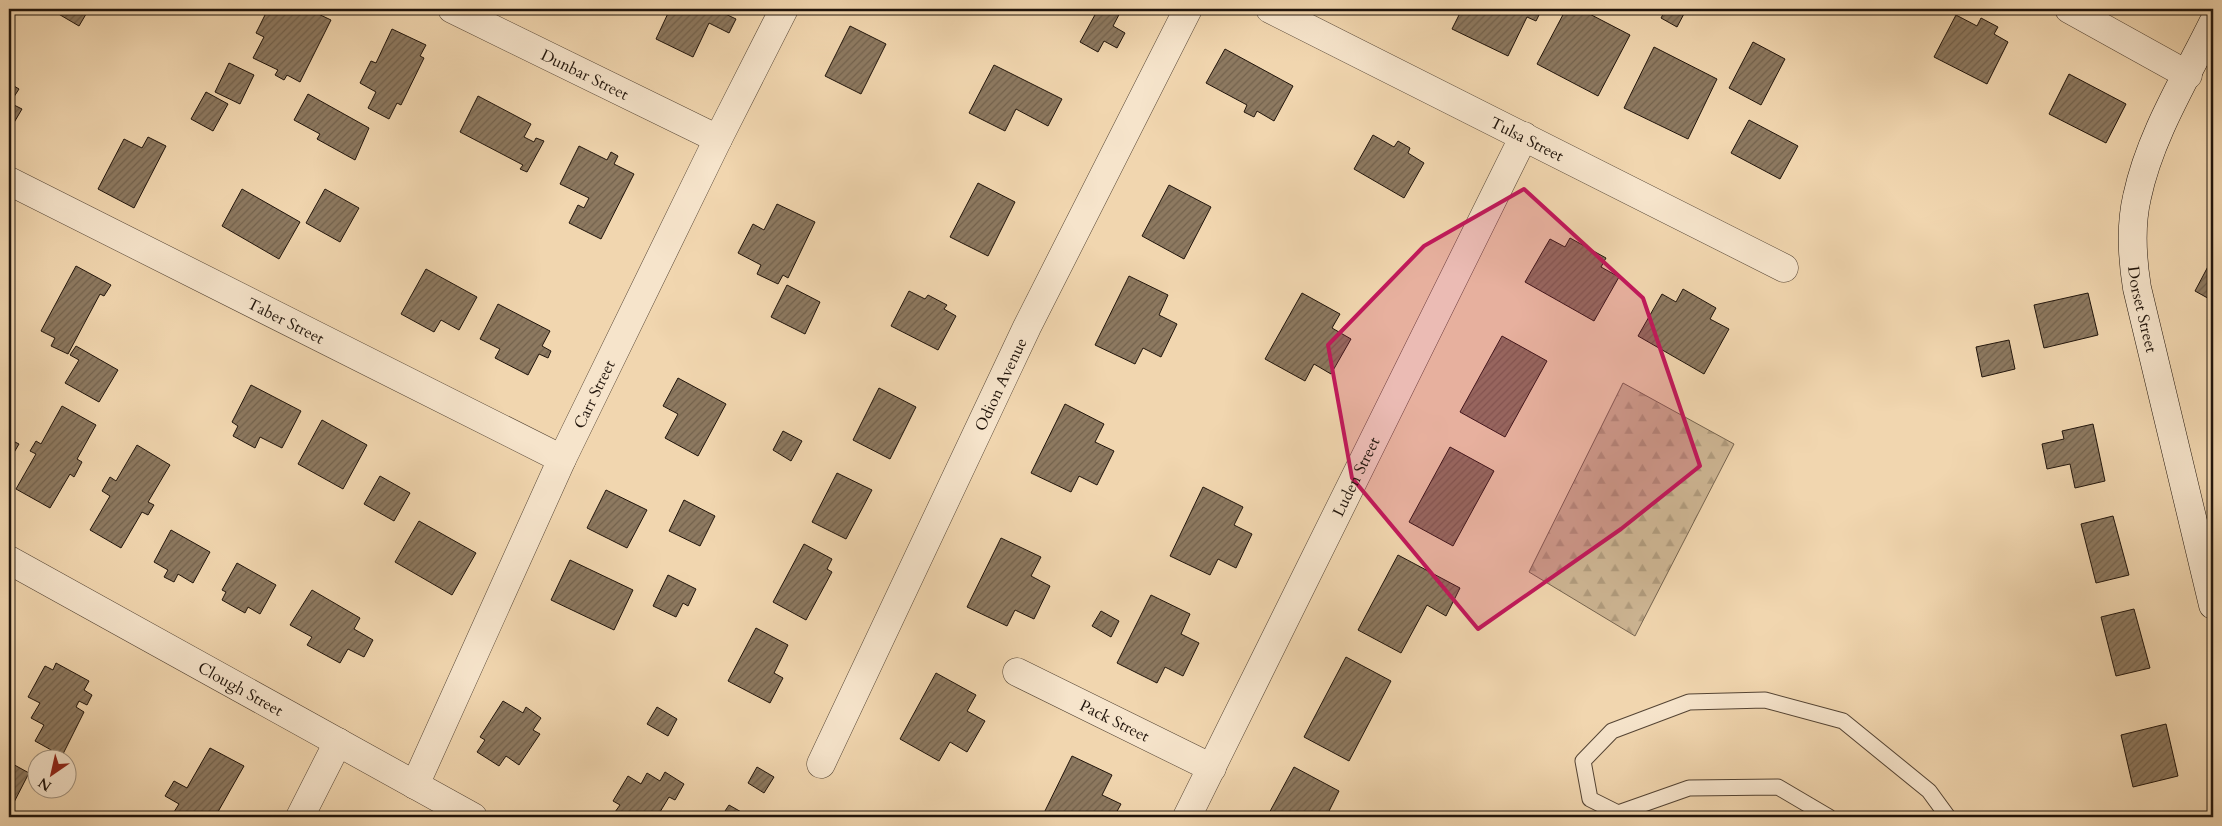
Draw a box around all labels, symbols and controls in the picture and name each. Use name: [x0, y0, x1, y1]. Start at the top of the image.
street label: Dunbar Street: [537, 44, 632, 106]
street label: Tulsa Street: [1486, 112, 1567, 167]
street label: Dorset Street: [2122, 265, 2162, 355]
street label: Taber Street: [243, 293, 328, 350]
street label: Odion Avenue: [970, 334, 1032, 435]
street label: Carr Street: [569, 356, 621, 432]
street label: Luden Street: [1327, 433, 1385, 520]
street label: Clough Street: [194, 657, 287, 722]
street label: Pack Street: [1076, 695, 1153, 747]
north arrow: [28, 748, 78, 798]
text: N: [35, 773, 55, 796]

